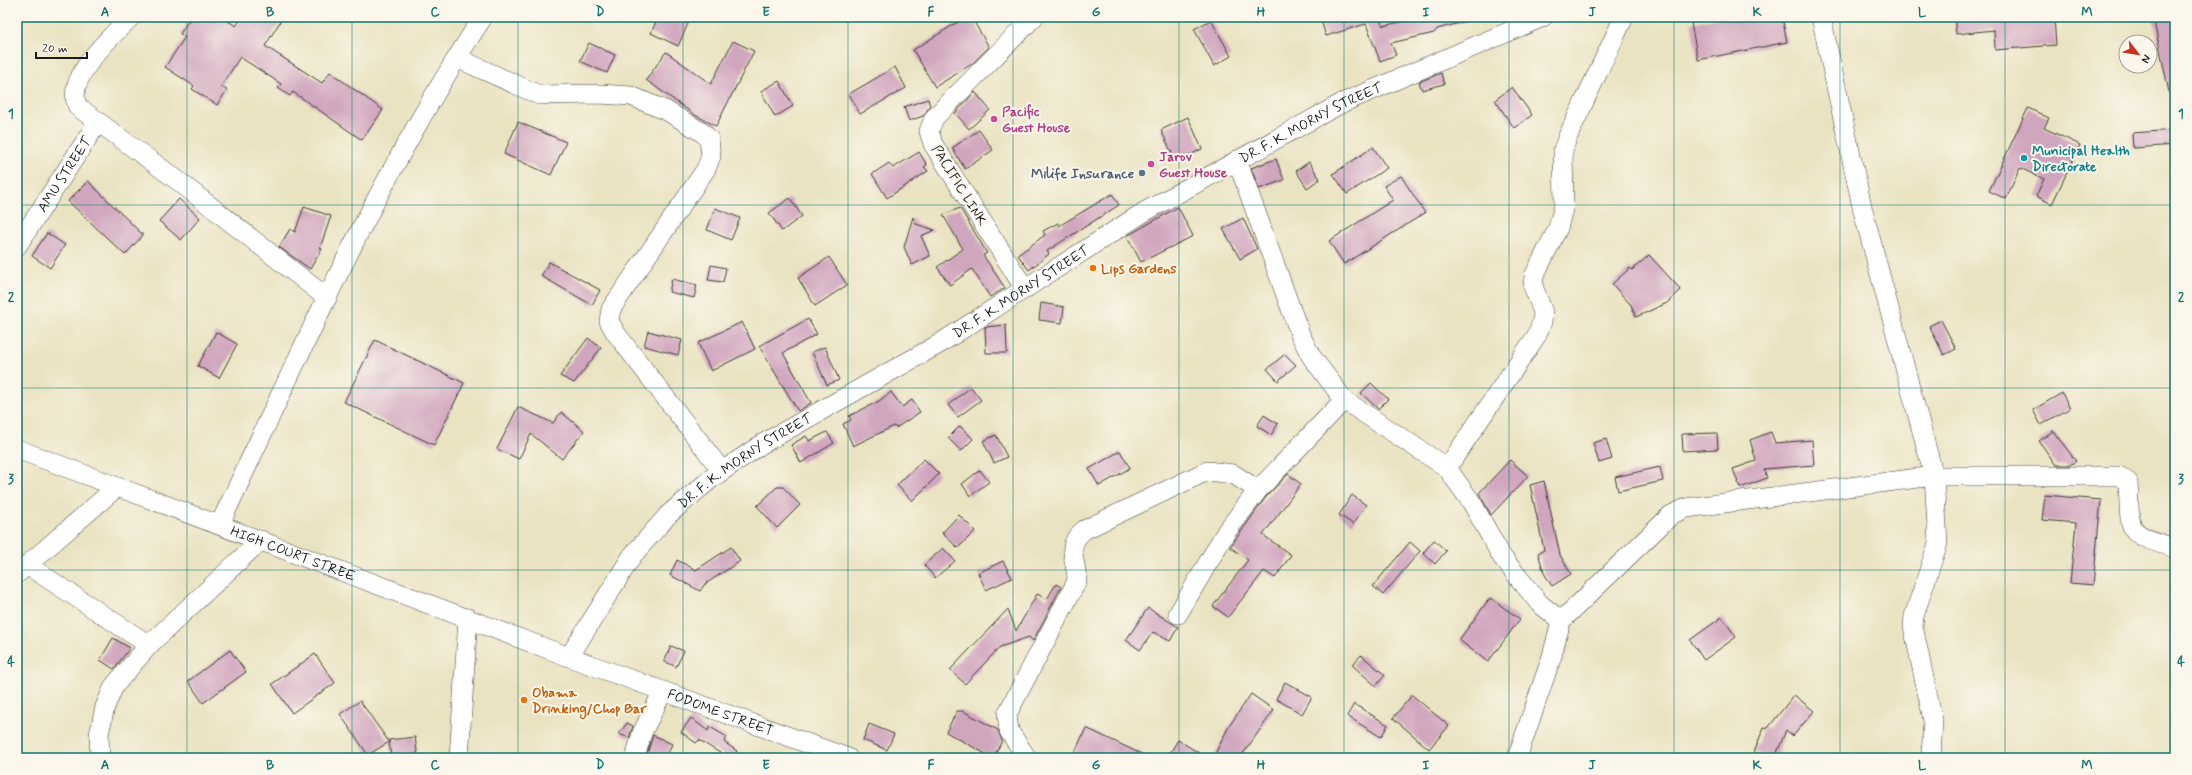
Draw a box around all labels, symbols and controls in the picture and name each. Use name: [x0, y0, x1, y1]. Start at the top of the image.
text: A: [101, 4, 109, 21]
text: B: [266, 4, 275, 21]
text: C: [430, 4, 440, 21]
text: D: [596, 4, 605, 21]
text: E: [762, 4, 770, 21]
text: F: [928, 4, 935, 21]
text: G: [1092, 4, 1101, 21]
text: H: [1257, 4, 1266, 21]
text: I: [1423, 4, 1430, 21]
text: J: [1588, 4, 1596, 21]
text: K: [1752, 4, 1762, 21]
text: L: [1918, 4, 1927, 21]
text: M: [2081, 4, 2093, 21]
scale bar: [36, 34, 87, 60]
north arrow: [2118, 34, 2158, 74]
text: 20 m: [42, 41, 68, 57]
text: N: [2138, 52, 2154, 65]
street label: DR. F. K. MORNY STREET: [1236, 79, 1386, 168]
place label: Pacific Guest House: [1002, 103, 1071, 137]
text: 1: [8, 106, 14, 123]
text: 1: [2178, 106, 2184, 123]
marker: Pacific Guest House: [989, 114, 999, 124]
street label: AMU STREET: [34, 133, 96, 216]
street label: PACIFIC LINK: [927, 142, 991, 229]
place label: Municipal Health Directorate: [2032, 142, 2130, 176]
place label: Jarov Guest House: [1159, 148, 1228, 182]
marker: Municipal Health Directorate: [2019, 153, 2029, 163]
marker: Jarov Guest House: [1146, 159, 1156, 169]
place label: Milife Insurance: [1031, 165, 1134, 183]
marker: Milife Insurance: [1137, 168, 1147, 178]
street label: DR. F. K. MORNY STREET: [950, 241, 1093, 343]
place label: Lips Gardens: [1101, 260, 1177, 278]
marker: Lips Gardens: [1088, 263, 1098, 273]
text: 2: [8, 289, 15, 306]
text: 2: [2178, 289, 2185, 306]
street label: DR. F. K. MORNY STREET: [674, 409, 816, 513]
text: 3: [8, 471, 14, 488]
text: 3: [2178, 471, 2184, 488]
street label: HIGH COURT STREE: [228, 522, 358, 586]
text: 4: [7, 654, 15, 671]
text: 4: [2177, 654, 2185, 671]
place label: Obama Drinking/Chop Bar: [532, 684, 647, 720]
street label: FODOME STREET: [665, 685, 776, 740]
marker: Obama Drinking/Chop Bar: [519, 695, 529, 705]
text: A: [101, 757, 109, 774]
text: B: [266, 757, 275, 774]
text: C: [430, 757, 440, 774]
text: D: [596, 757, 605, 774]
text: E: [762, 757, 770, 774]
text: F: [928, 757, 935, 774]
text: G: [1092, 757, 1101, 774]
text: H: [1257, 757, 1266, 774]
text: I: [1423, 757, 1430, 774]
text: J: [1588, 757, 1596, 774]
text: K: [1752, 757, 1762, 774]
text: L: [1918, 757, 1927, 774]
text: M: [2081, 757, 2093, 774]

